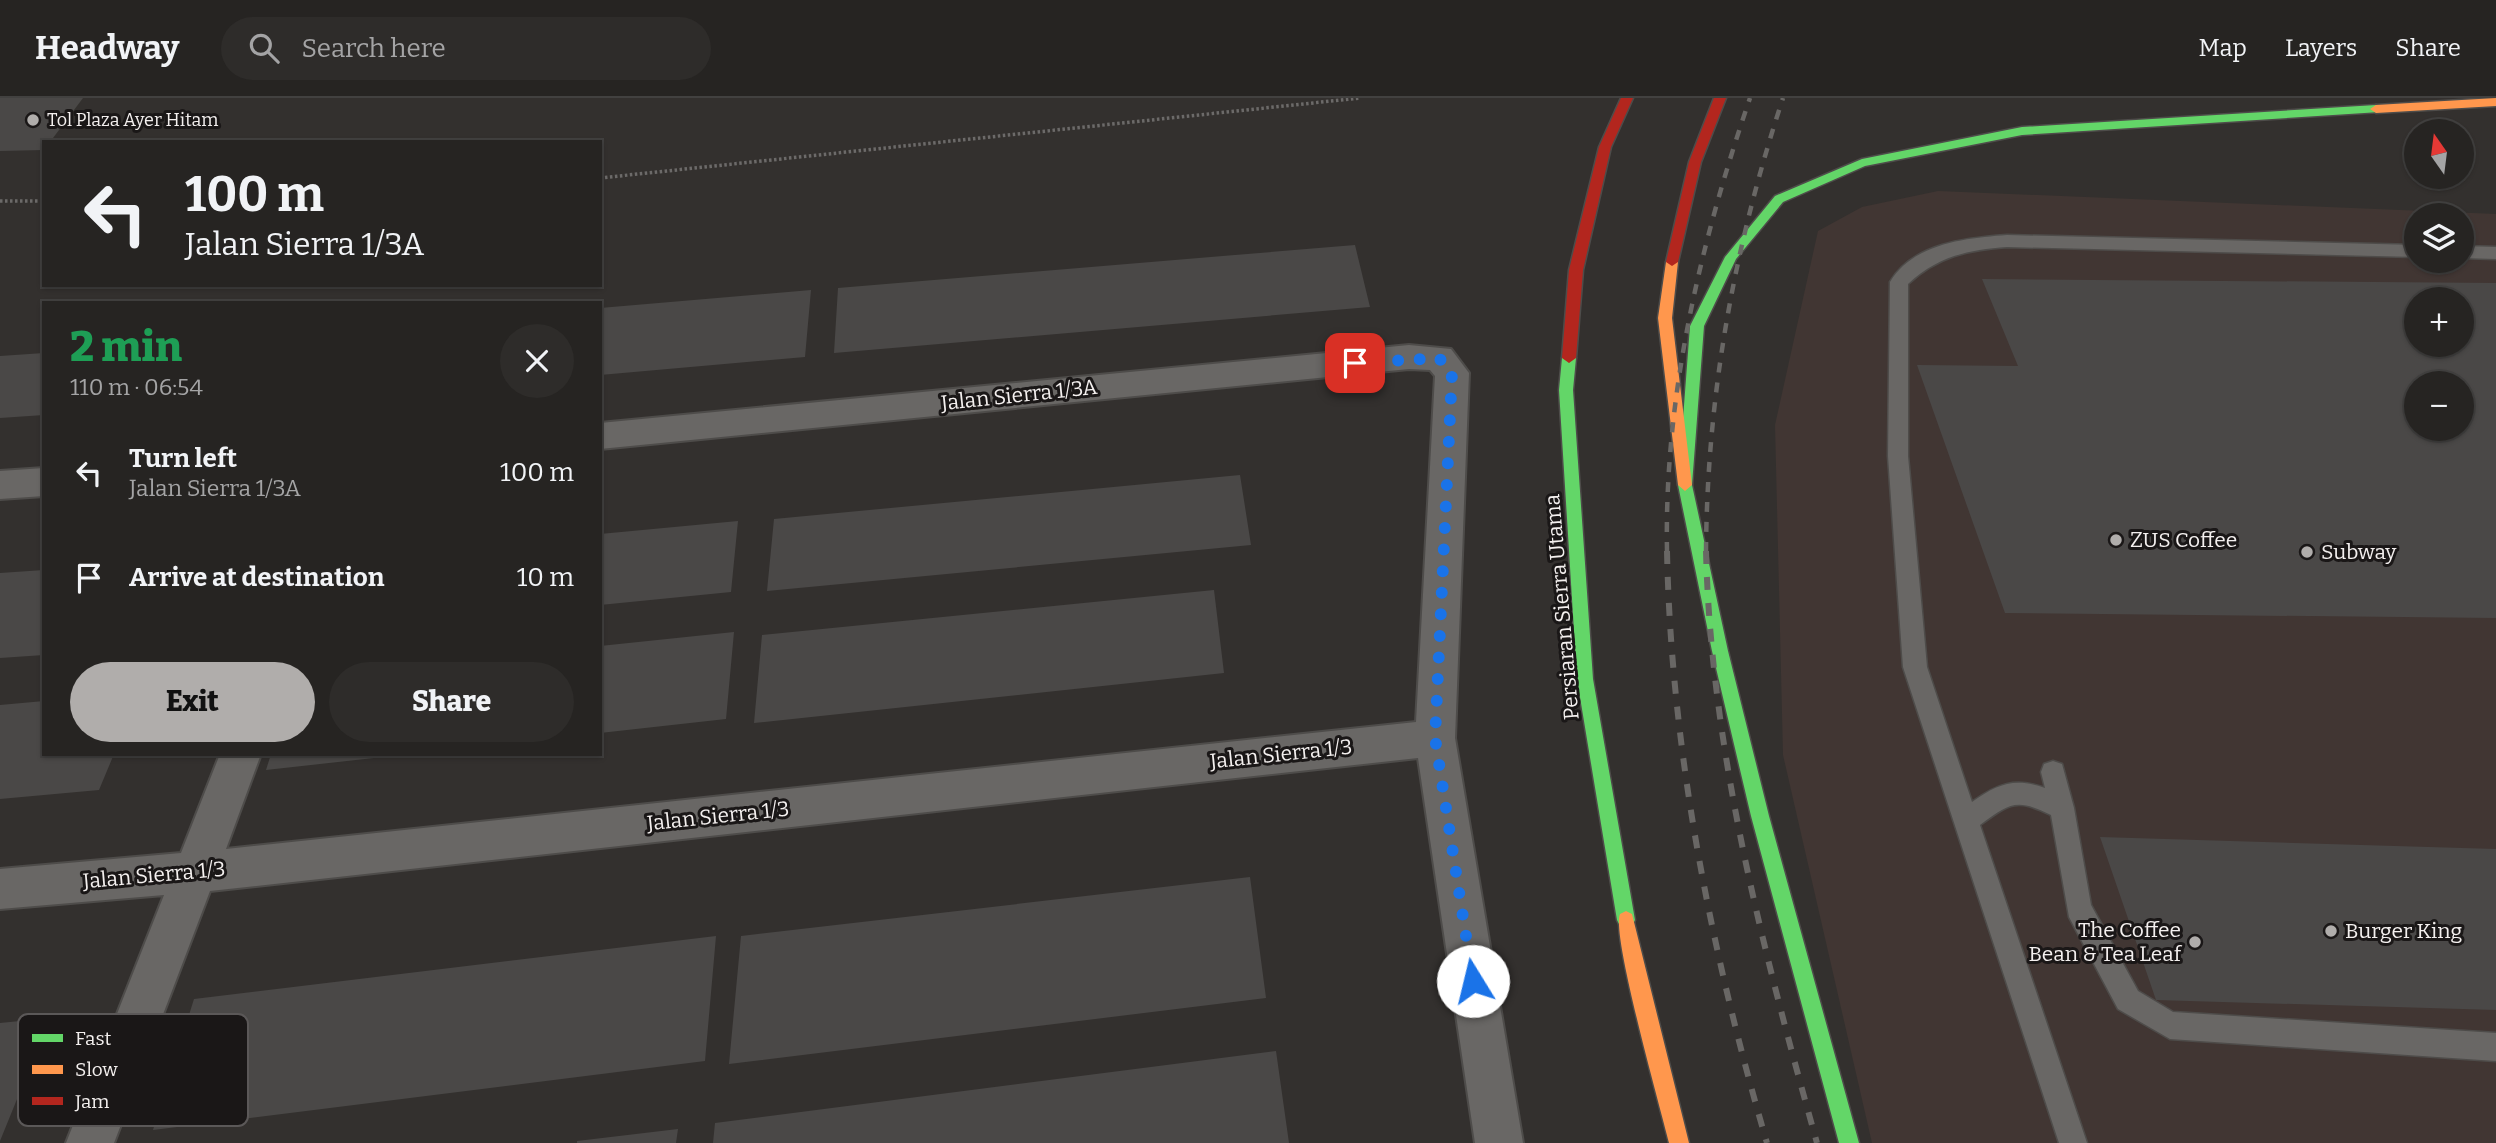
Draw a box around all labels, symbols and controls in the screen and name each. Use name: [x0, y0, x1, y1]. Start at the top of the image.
search box: [221, 17, 711, 80]
text: Headway: [35, 28, 179, 68]
icon: search: [245, 29, 283, 67]
text: Search here: [301, 33, 446, 64]
text: Map: [2199, 34, 2247, 62]
text: Layers: [2285, 34, 2357, 62]
text: Share: [2395, 34, 2461, 62]
place label: Tol Plaza Ayer Hitam: [47, 109, 219, 131]
marker: Tol Plaza Ayer Hitam: [25, 112, 41, 128]
north arrow: [2404, 119, 2474, 189]
map controls: [2404, 119, 2474, 441]
text: 100 m: [185, 165, 324, 224]
icon: left: [70, 168, 161, 259]
button: layers: [2404, 203, 2474, 273]
text: Jalan Sierra 1/3A: [185, 225, 424, 263]
button: +: [2404, 287, 2474, 357]
text: 2 min: [70, 322, 182, 372]
button: close: [500, 324, 574, 398]
pin: [1325, 333, 1385, 393]
icon: arrive: [1336, 344, 1374, 382]
button: −: [2404, 371, 2474, 441]
text: 110 m · 06:54: [70, 373, 203, 401]
street label: Jalan Sierra 1/3A: [939, 374, 1099, 416]
text: Turn left: [129, 443, 237, 474]
icon: left: [70, 454, 108, 492]
text: 100 m: [500, 457, 574, 488]
text: Jalan Sierra 1/3A: [129, 474, 301, 502]
street label: Persiaran Sierra Utama: [1539, 492, 1585, 721]
place label: ZUS Coffee: [2130, 527, 2237, 553]
marker: ZUS Coffee: [2108, 532, 2124, 548]
place label: Subway: [2321, 539, 2397, 565]
marker: Subway: [2299, 544, 2315, 560]
icon: arrive: [70, 559, 108, 597]
text: Arrive at destination: [129, 562, 384, 593]
text: 10 m: [517, 562, 574, 593]
button: Exit: [70, 662, 315, 742]
button: Share: [329, 662, 574, 742]
street label: Jalan Sierra 1/3: [1208, 734, 1353, 775]
street label: Jalan Sierra 1/3: [645, 796, 790, 837]
street label: Jalan Sierra 1/3: [81, 856, 226, 894]
place label: The Coffee Bean & Tea Leaf: [2029, 917, 2183, 967]
place label: Burger King: [2345, 918, 2463, 944]
marker: Burger King: [2323, 923, 2339, 939]
marker: The Coffee Bean & Tea Leaf: [2187, 934, 2203, 950]
position arrow: [1436, 944, 1510, 1018]
legend: [18, 1014, 248, 1126]
text: Fast: [75, 1027, 112, 1050]
text: Slow: [75, 1058, 118, 1081]
text: Jam: [74, 1090, 109, 1113]

